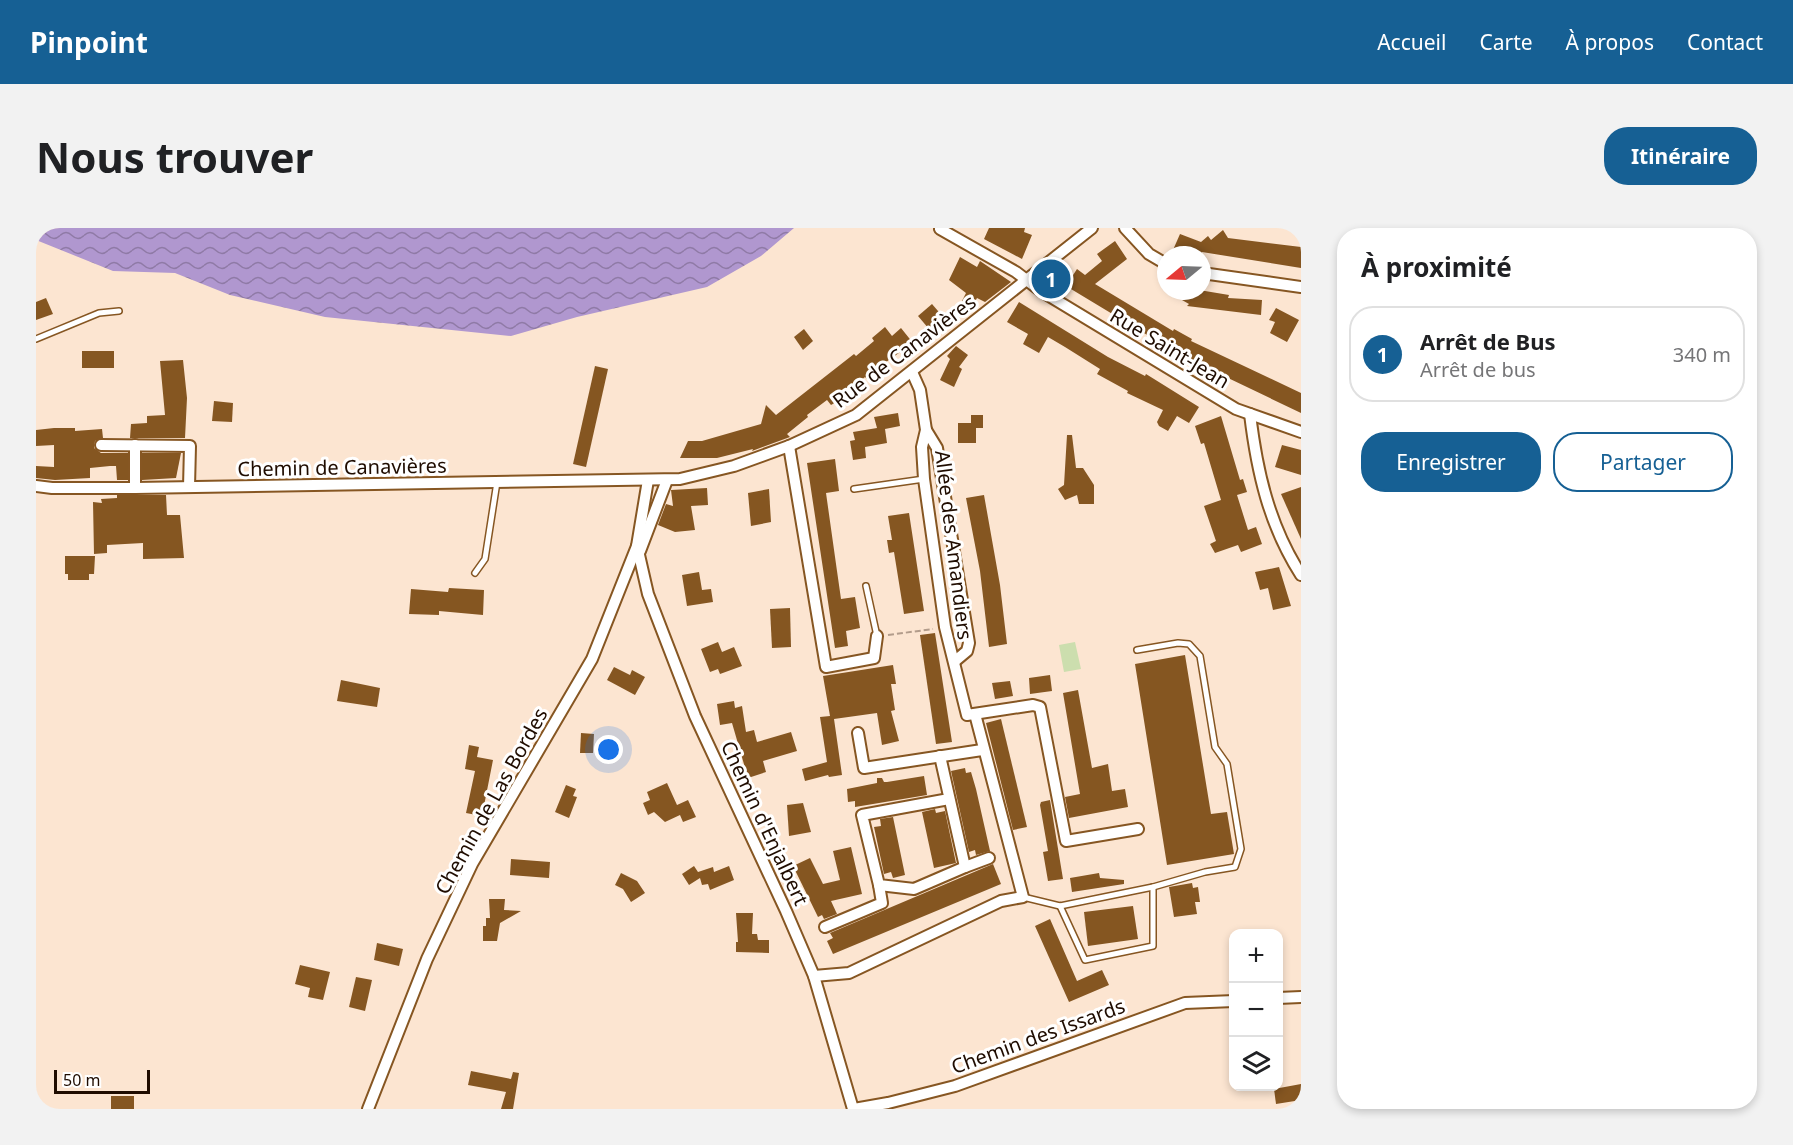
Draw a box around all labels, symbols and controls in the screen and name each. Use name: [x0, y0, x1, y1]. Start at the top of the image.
text: Pinpoint: [30, 23, 148, 61]
text: Accueil: [1377, 28, 1446, 56]
text: Carte: [1479, 28, 1533, 56]
text: À propos: [1566, 28, 1654, 56]
text: Contact: [1687, 28, 1763, 56]
button: Itinéraire: [1604, 127, 1757, 185]
text: Nous trouver: [36, 128, 313, 185]
north arrow: [1157, 246, 1211, 300]
text: À proximité: [1361, 249, 1512, 285]
pin: 1: [1032, 256, 1070, 302]
street label: Rue de Canavières: [827, 288, 981, 414]
street label: Rue Saint-Jean: [1105, 302, 1235, 394]
text: Arrêt de Bus: [1420, 326, 1556, 356]
text: 1: [1377, 341, 1388, 368]
text: 340 m: [1673, 341, 1731, 368]
text: Arrêt de bus: [1420, 356, 1536, 383]
button: Enregistrer: [1361, 432, 1541, 492]
button: Partager: [1553, 432, 1733, 492]
street label: Allée des Amandiers: [929, 449, 979, 641]
street label: Chemin de Canavières: [237, 452, 447, 482]
street label: Chemin de Las Bordes: [429, 703, 553, 899]
your location: [594, 735, 623, 764]
street label: Chemin d'Enjalbert: [715, 736, 815, 910]
map controls: [1229, 929, 1283, 1091]
button: +: [1229, 929, 1283, 983]
button: −: [1229, 983, 1283, 1037]
street label: Chemin des Issards: [947, 992, 1129, 1080]
button: layers: [1229, 1037, 1283, 1091]
scale bar: [54, 1067, 150, 1094]
text: 50 m: [63, 1069, 100, 1091]

